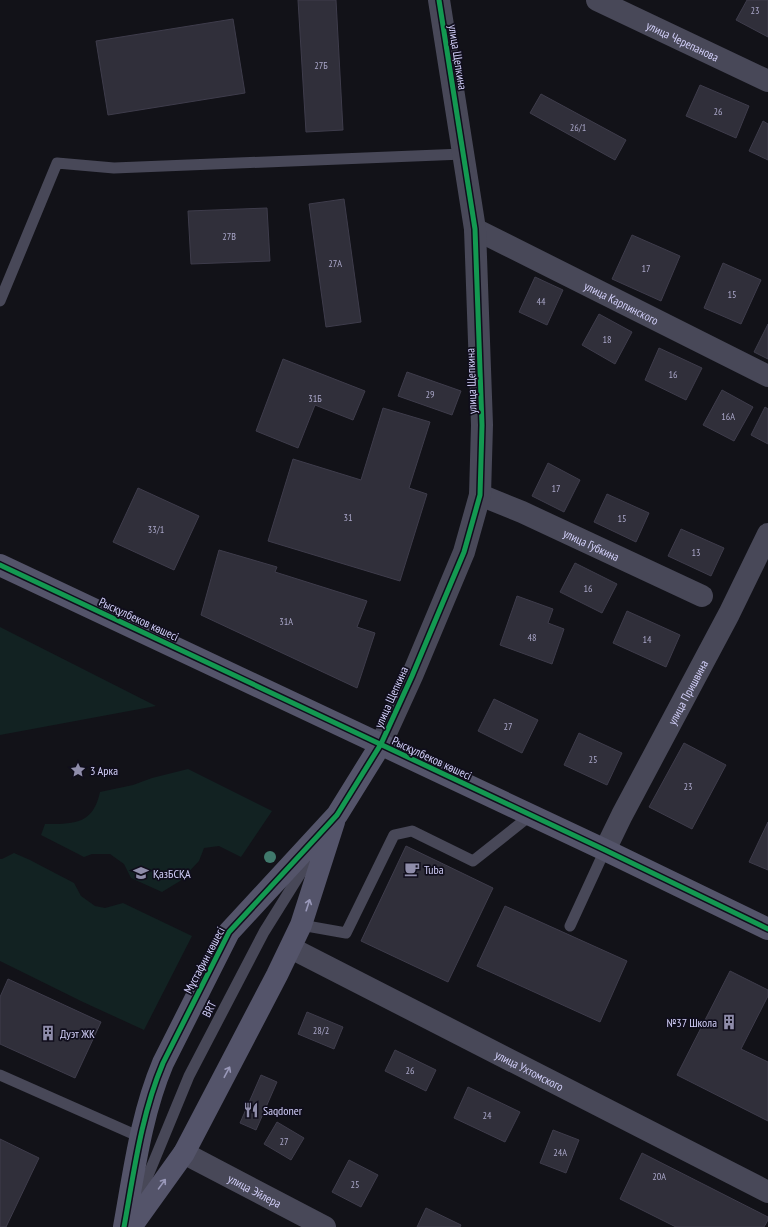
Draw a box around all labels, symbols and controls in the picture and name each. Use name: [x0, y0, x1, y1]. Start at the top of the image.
house number: 23: [751, 4, 760, 17]
street label: улица Черепанова: [644, 17, 722, 64]
street label: улица Щепкина: [445, 23, 471, 91]
house number: 27Б: [314, 59, 328, 72]
house number: 26: [714, 105, 723, 118]
house number: 26/1: [570, 121, 586, 134]
house number: 27В: [222, 230, 236, 243]
house number: 27А: [328, 257, 342, 270]
house number: 17: [642, 262, 651, 275]
street label: улица Карпинского: [582, 278, 661, 328]
house number: 15: [728, 288, 737, 301]
house number: 44: [537, 295, 546, 308]
house number: 18: [603, 333, 612, 346]
street label: улица Щепкина: [462, 348, 480, 414]
house number: 16: [669, 368, 678, 381]
house number: 29: [426, 388, 435, 401]
house number: 31Б: [308, 392, 322, 405]
house number: 16А: [721, 410, 735, 423]
house number: 17: [552, 482, 561, 495]
house number: 31: [344, 511, 353, 524]
house number: 15: [618, 512, 627, 525]
house number: 33/1: [148, 523, 164, 536]
street label: улица Губкина: [561, 525, 622, 564]
house number: 13: [692, 546, 701, 559]
house number: 16: [584, 582, 593, 595]
street label: Рысқұлбеков көшесі: [97, 594, 181, 644]
house number: 31А: [279, 615, 293, 628]
house number: 48: [528, 631, 537, 644]
house number: 14: [643, 633, 652, 646]
street label: улица Пришвина: [664, 657, 711, 727]
street label: улица Щепкина: [371, 664, 411, 730]
house number: 27: [504, 720, 513, 733]
street label: Рысқұлбеков көшесі: [390, 733, 474, 783]
house number: 25: [589, 753, 598, 766]
place icon: 3 Арка: [69, 761, 87, 779]
place label: 3 Арка: [90, 763, 118, 778]
house number: 23: [684, 780, 693, 793]
cafe icon: Tuba: [403, 860, 421, 878]
place label: Tuba: [424, 862, 444, 877]
school or university icon: ҚазБСҚА: [132, 864, 150, 882]
place label: ҚазБСҚА: [153, 866, 191, 881]
one-way arrow: [304, 899, 312, 911]
street label: Мұстафин көшесі: [180, 924, 228, 996]
street label: BRT: [199, 998, 220, 1020]
building icon: №37 Школа: [720, 1013, 738, 1031]
place label: №37 Школа: [666, 1015, 717, 1030]
building icon: Дуэт ЖК: [39, 1024, 57, 1042]
house number: 28/2: [313, 1024, 329, 1037]
place label: Дуэт ЖК: [60, 1026, 95, 1041]
street label: улица Ухтомского: [493, 1046, 566, 1094]
house number: 26: [406, 1064, 415, 1077]
one-way arrow: [224, 1066, 231, 1078]
restaurant icon: Saqdoner: [242, 1101, 260, 1119]
place label: Saqdoner: [263, 1103, 303, 1118]
house number: 24: [483, 1109, 492, 1122]
house number: 27: [280, 1135, 289, 1148]
house number: 24А: [553, 1146, 567, 1159]
street label: улица Эйлера: [226, 1170, 284, 1210]
house number: 20А: [652, 1170, 666, 1183]
house number: 25: [351, 1178, 360, 1191]
one-way arrow: [158, 1179, 166, 1190]

